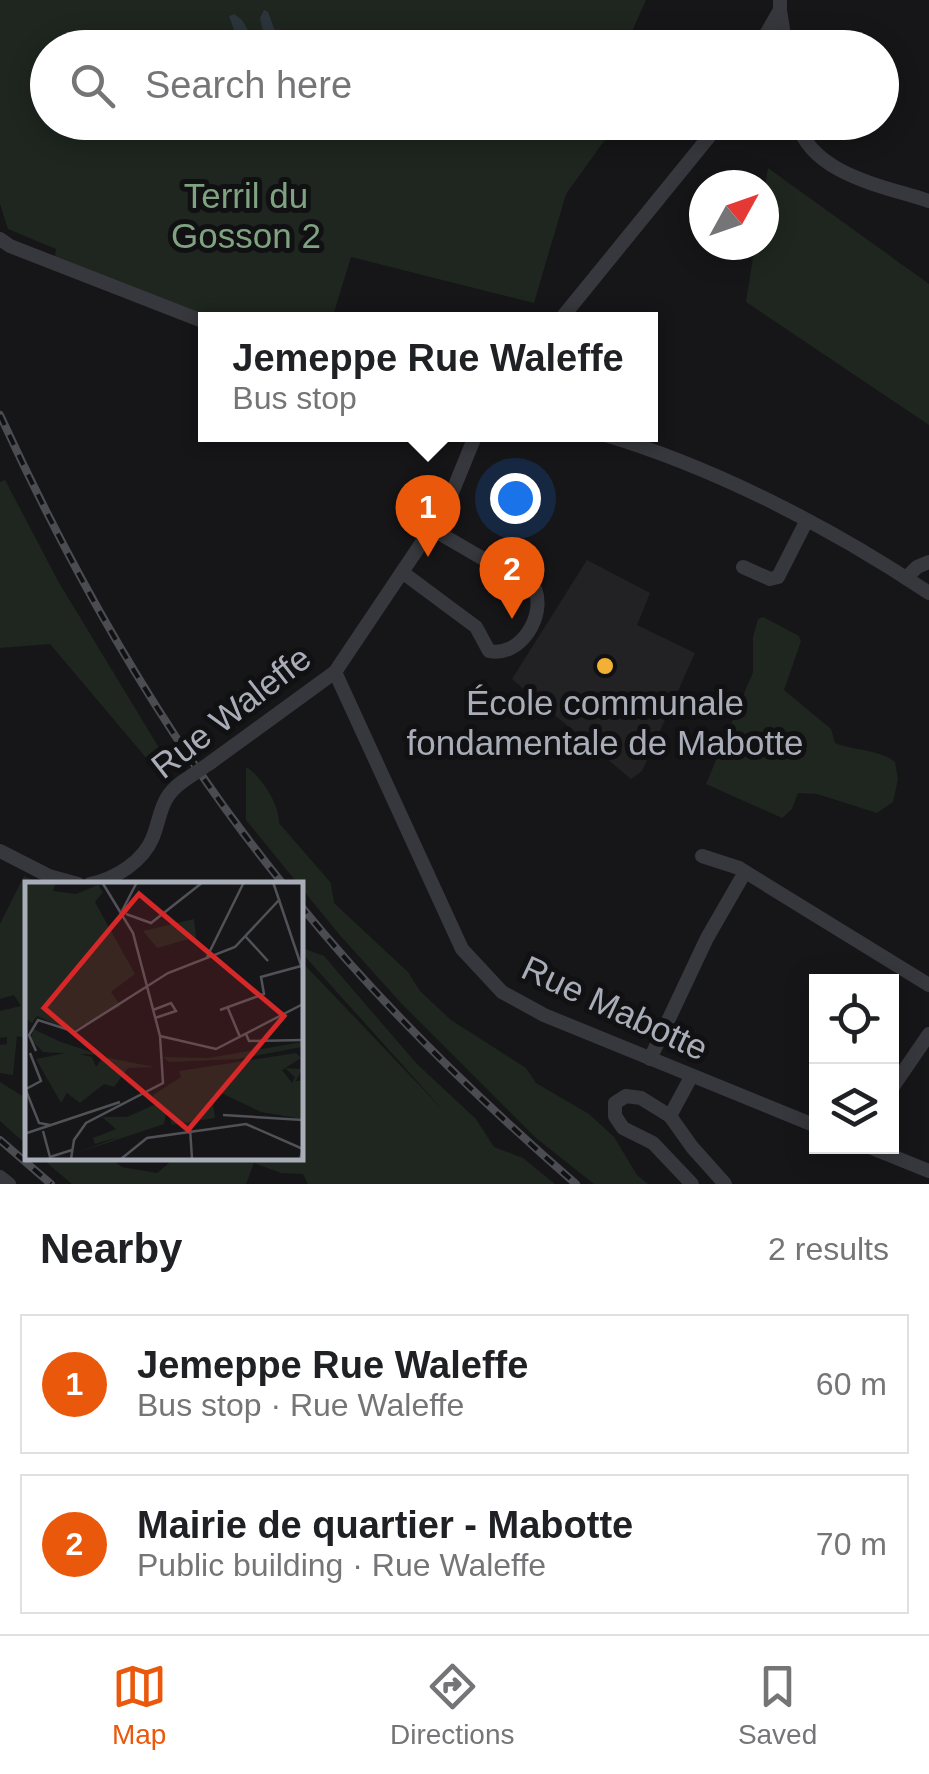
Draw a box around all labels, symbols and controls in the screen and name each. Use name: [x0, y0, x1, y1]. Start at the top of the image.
search box: [30, 30, 899, 140]
icon: search: [65, 58, 120, 113]
text: Search here: [145, 64, 352, 106]
north arrow: [689, 170, 779, 260]
park label: Terril du Gosson 2: [171, 176, 321, 255]
popup: [198, 312, 658, 442]
text: Jemeppe Rue Waleffe: [232, 337, 624, 379]
text: Bus stop: [232, 380, 357, 416]
your location: [490, 473, 541, 524]
pin: 1: [396, 474, 460, 557]
pin: 2: [480, 536, 544, 619]
street label: Rue Waleffe: [144, 638, 318, 786]
marker: École communale fondamentale de Mabotte: [594, 655, 616, 677]
place label: École communale fondamentale de Mabotte: [407, 683, 803, 762]
inset map: [25, 882, 302, 1159]
street label: Rue Mabotte: [516, 948, 714, 1068]
map controls: [809, 974, 899, 1154]
button: locate: [809, 974, 899, 1064]
button: layers: [809, 1064, 899, 1154]
text: Nearby: [40, 1225, 182, 1272]
text: 2 results: [768, 1231, 889, 1267]
text: Jemeppe Rue Waleffe: [137, 1344, 528, 1386]
text: 1: [66, 1366, 83, 1402]
text: 60 m: [816, 1366, 887, 1402]
text: Bus stop · Rue Waleffe: [137, 1387, 464, 1423]
text: Mairie de quartier - Mabotte: [137, 1504, 633, 1546]
text: 2: [66, 1526, 83, 1562]
text: 70 m: [816, 1526, 887, 1562]
text: Public building · Rue Waleffe: [137, 1547, 546, 1583]
tab: Map: [112, 1659, 167, 1751]
tab: Directions: [390, 1659, 515, 1751]
tab: Saved: [738, 1659, 817, 1751]

